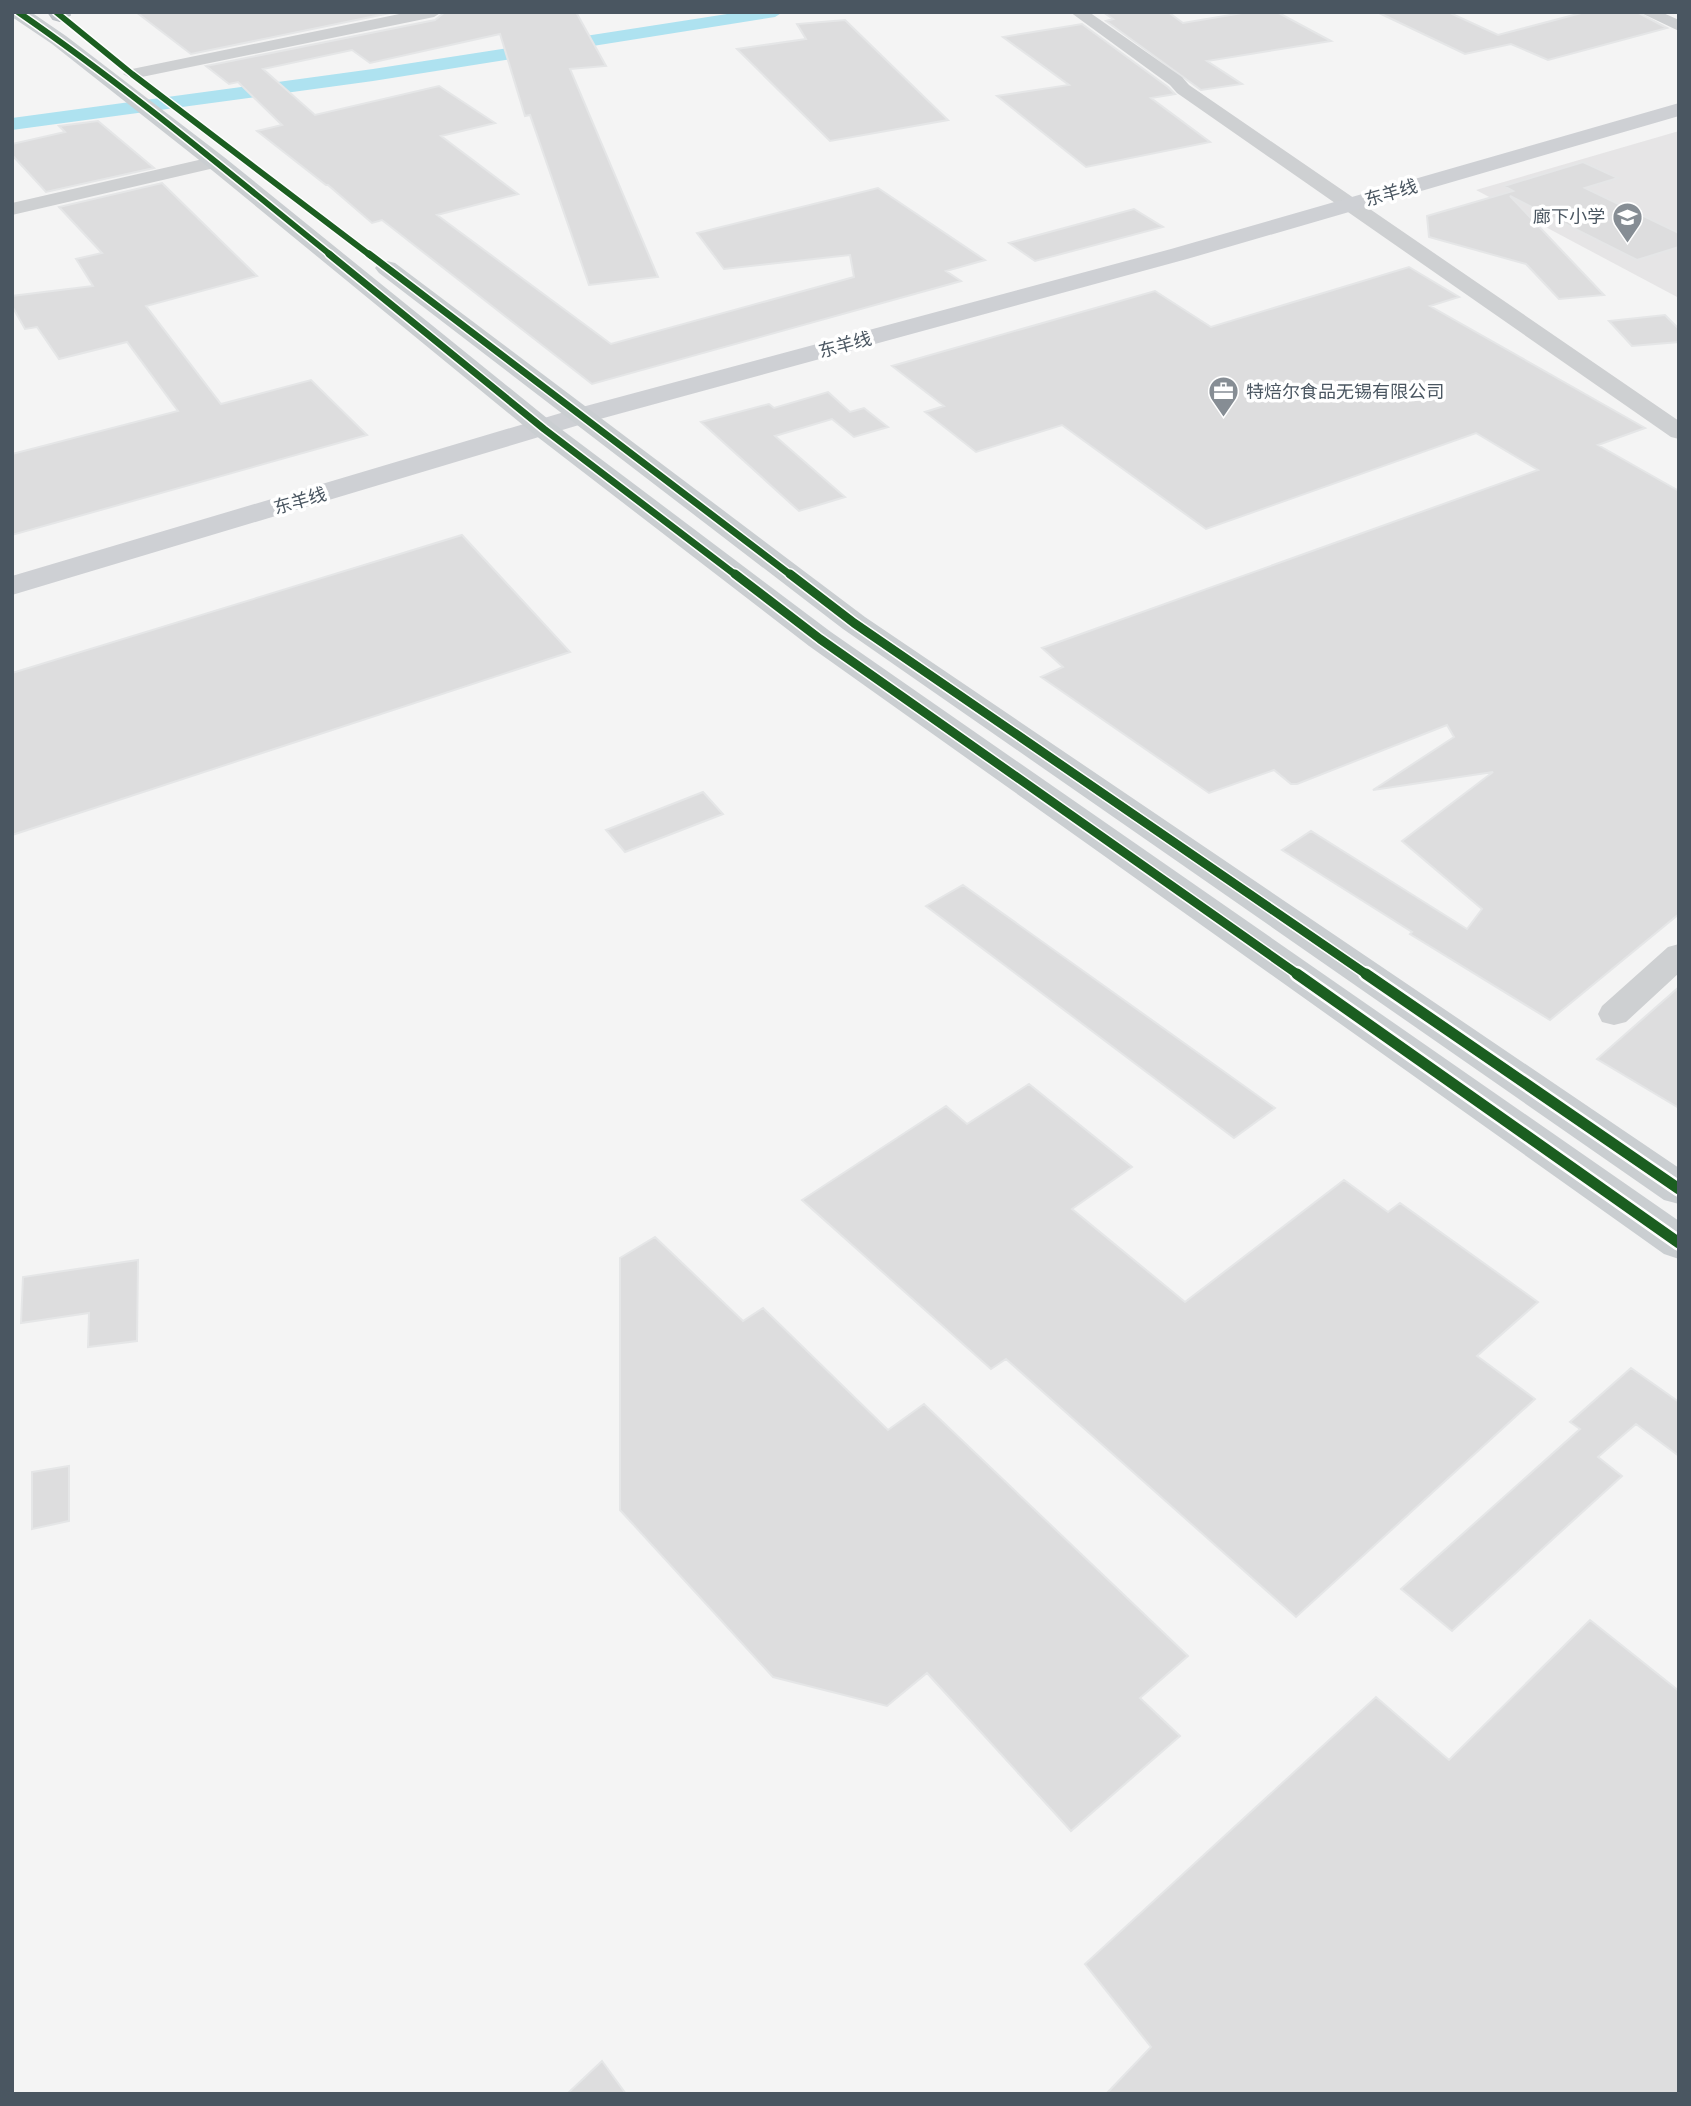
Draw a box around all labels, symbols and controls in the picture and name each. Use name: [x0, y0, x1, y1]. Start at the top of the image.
street label: 东羊线: [1362, 175, 1420, 211]
school or university icon: 廊下小学: [1611, 200, 1645, 244]
place label: 廊下小学: [1533, 206, 1605, 228]
street label: 东羊线: [816, 327, 874, 363]
office icon: 特焙尔食品无锡有限公司: [1206, 375, 1240, 419]
place label: 特焙尔食品无锡有限公司: [1246, 381, 1444, 403]
street label: 东羊线: [271, 483, 329, 519]

